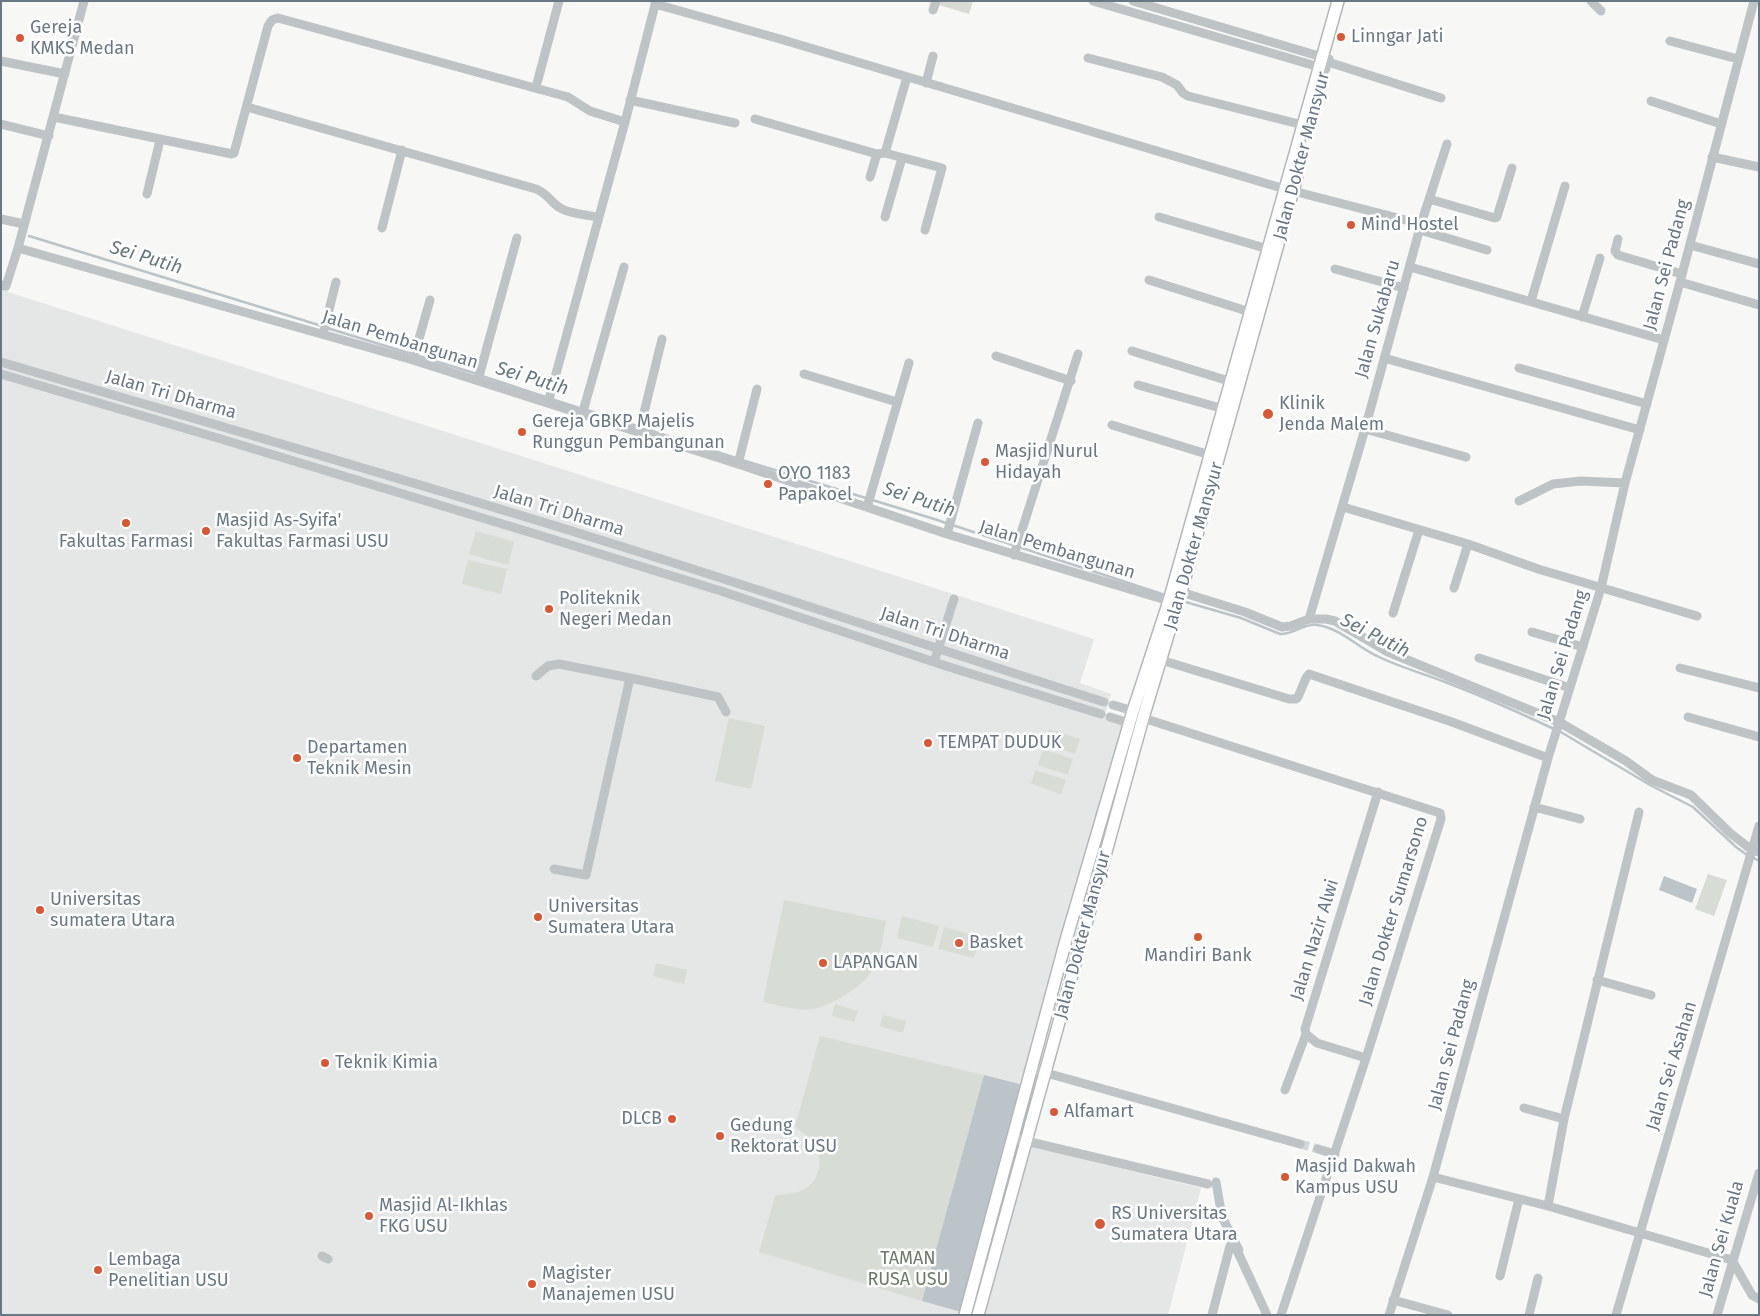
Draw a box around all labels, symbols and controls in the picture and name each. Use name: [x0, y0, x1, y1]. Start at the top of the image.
place label: Gereja KMKS Medan: [30, 17, 135, 59]
place label: Linngar Jati: [1351, 26, 1444, 48]
marker: Linngar Jati: [1335, 31, 1347, 43]
marker: Gereja KMKS Medan: [14, 32, 26, 44]
street label: Jalan Dokter Mansyur: [1269, 70, 1335, 242]
street label: Jalan Sei Padang: [1639, 197, 1695, 333]
place label: Mind Hostel: [1361, 214, 1459, 236]
marker: Mind Hostel: [1345, 219, 1357, 231]
water label: Sei Putih: [107, 236, 185, 280]
street label: Jalan Sukabaru: [1351, 257, 1405, 381]
street label: Jalan Pembangunan: [319, 306, 481, 374]
water label: Sei Putih: [493, 357, 571, 401]
street label: Jalan Tri Dharma: [103, 366, 239, 424]
place label: Klinik Jenda Malem: [1279, 393, 1384, 436]
marker: Klinik Jenda Malem: [1261, 407, 1275, 421]
place label: Gereja GBKP Majelis Runggun Pembangunan: [532, 411, 725, 454]
marker: Gereja GBKP Majelis Runggun Pembangunan: [516, 426, 528, 438]
place label: Masjid Nurul Hidayah: [995, 441, 1098, 484]
marker: Masjid Nurul Hidayah: [979, 456, 991, 468]
street label: Jalan Dokter Mansyur: [1160, 460, 1228, 632]
place label: OYO 1183 Papakoel: [778, 463, 852, 506]
marker: OYO 1183 Papakoel: [762, 478, 774, 490]
water label: Sei Putih: [880, 478, 958, 522]
street label: Jalan Tri Dharma: [491, 481, 627, 541]
place label: Masjid As-Syifa' Fakultas Farmasi USU: [216, 510, 389, 552]
street label: Jalan Pembangunan: [976, 516, 1138, 584]
marker: Fakultas Farmasi: [120, 517, 132, 529]
marker: Masjid As-Syifa' Fakultas Farmasi USU: [200, 525, 212, 537]
place label: Fakultas Farmasi: [59, 531, 193, 553]
street label: Jalan Sei Padang: [1533, 587, 1593, 723]
place label: Politeknik Negeri Medan: [559, 588, 672, 630]
marker: Politeknik Negeri Medan: [543, 603, 555, 615]
street label: Jalan Tri Dharma: [877, 603, 1013, 665]
water label: Sei Putih: [1337, 609, 1413, 663]
place label: TEMPAT DUDUK: [938, 732, 1061, 754]
place label: Departamen Teknik Mesin: [307, 737, 412, 780]
marker: TEMPAT DUDUK: [922, 737, 934, 749]
marker: Departamen Teknik Mesin: [291, 752, 303, 764]
street label: Jalan Dokter Sumarsono: [1355, 814, 1433, 1008]
street label: Jalan Dokter Mansyur: [1050, 849, 1116, 1021]
street label: Jalan Nazir Alwi: [1286, 877, 1344, 1003]
place label: Universitas sumatera Utara: [50, 889, 175, 932]
place label: Universitas Sumatera Utara: [548, 896, 675, 939]
marker: Universitas sumatera Utara: [34, 904, 46, 916]
marker: Universitas Sumatera Utara: [532, 911, 544, 923]
marker: Mandiri Bank: [1192, 931, 1204, 943]
place label: Basket: [969, 932, 1023, 954]
marker: Basket: [953, 937, 965, 949]
place label: Mandiri Bank: [1144, 945, 1252, 967]
place label: LAPANGAN: [833, 952, 918, 974]
marker: LAPANGAN: [817, 957, 829, 969]
street label: Jalan Sei Padang: [1424, 977, 1480, 1113]
street label: Jalan Sei Asahan: [1642, 999, 1702, 1133]
place label: Teknik Kimia: [335, 1052, 438, 1074]
marker: Teknik Kimia: [319, 1057, 331, 1069]
place label: Alfamart: [1064, 1101, 1134, 1123]
marker: Alfamart: [1048, 1106, 1060, 1118]
place label: DLCB: [621, 1108, 662, 1130]
marker: DLCB: [666, 1113, 678, 1125]
place label: Gedung Rektorat USU: [730, 1115, 837, 1158]
marker: Gedung Rektorat USU: [714, 1130, 726, 1142]
place label: Masjid Dakwah Kampus USU: [1295, 1156, 1416, 1198]
marker: Masjid Dakwah Kampus USU: [1279, 1171, 1291, 1183]
street label: Jalan Sei Kuala: [1695, 1178, 1749, 1300]
place label: Masjid Al-Ikhlas FKG USU: [379, 1195, 508, 1238]
place label: RS Universitas Sumatera Utara: [1111, 1203, 1238, 1246]
marker: Masjid Al-Ikhlas FKG USU: [363, 1210, 375, 1222]
marker: RS Universitas Sumatera Utara: [1093, 1217, 1107, 1231]
park label: TAMAN RUSA USU: [868, 1248, 948, 1290]
place label: Lembaga Penelitian USU: [108, 1249, 229, 1292]
place label: Magister Manajemen USU: [542, 1263, 675, 1306]
marker: Lembaga Penelitian USU: [92, 1264, 104, 1276]
marker: Magister Manajemen USU: [526, 1278, 538, 1290]

